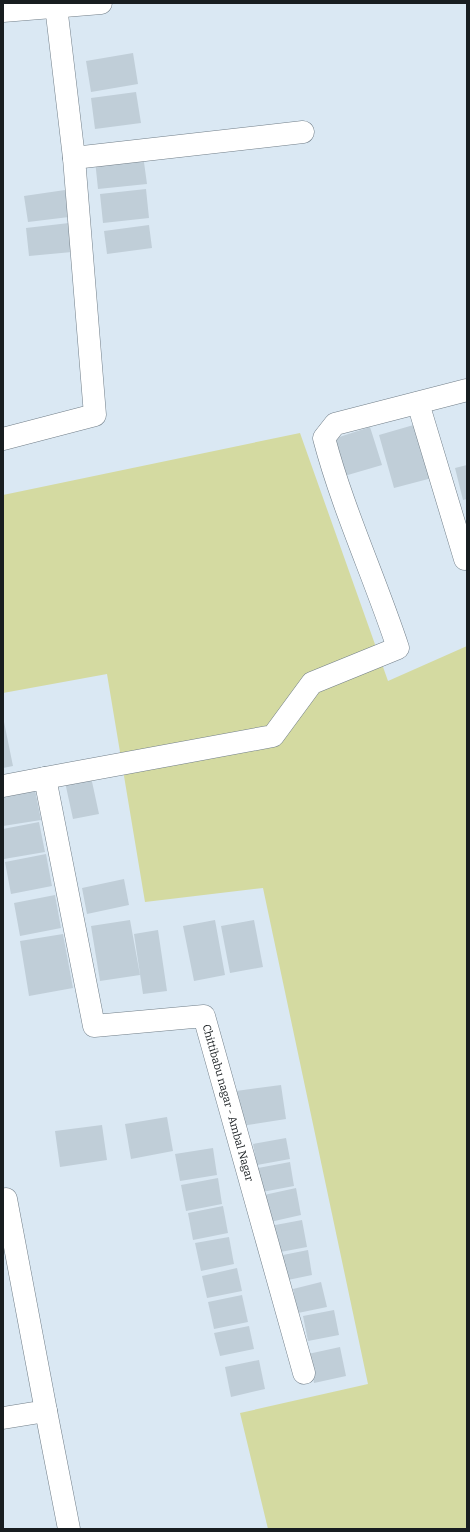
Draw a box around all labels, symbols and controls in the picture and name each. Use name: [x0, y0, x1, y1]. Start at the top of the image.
street label: Chittibabu nagar - Ambal Nagar: [200, 1023, 257, 1183]

